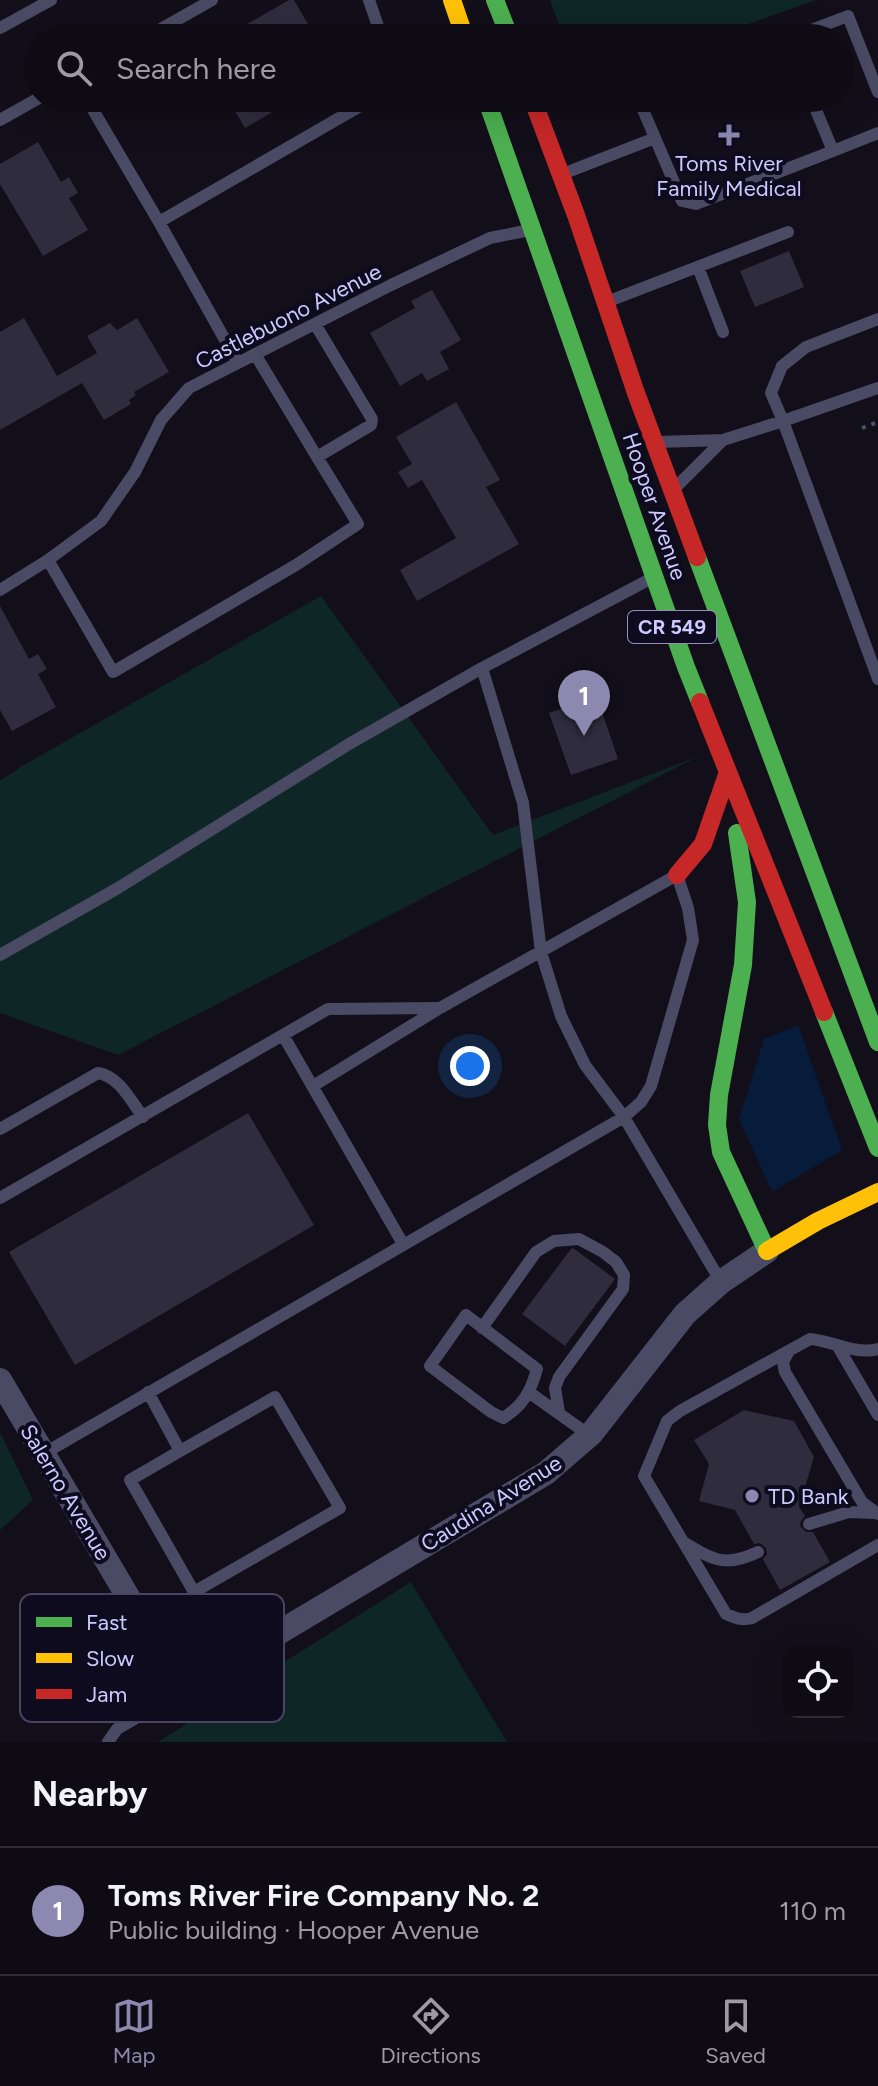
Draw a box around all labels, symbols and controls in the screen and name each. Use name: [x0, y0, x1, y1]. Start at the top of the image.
search box: [24, 24, 854, 112]
icon: search: [52, 46, 96, 90]
text: Search here: [116, 50, 276, 87]
marker: Toms River Family Medical: [718, 124, 740, 146]
place label: Toms River Family Medical: [656, 150, 802, 202]
street label: Castlebuono Avenue: [191, 258, 386, 375]
street label: Hooper Avenue: [617, 429, 692, 584]
road number: CR 549: [628, 611, 716, 643]
pin: 1: [558, 670, 610, 736]
your location: [450, 1046, 490, 1086]
street label: Salerno Avenue: [14, 1419, 117, 1565]
street label: Caudina Avenue: [416, 1449, 567, 1557]
place label: TD Bank: [768, 1483, 849, 1510]
marker: TD Bank: [743, 1487, 761, 1505]
legend: [20, 1594, 284, 1722]
text: Fast: [86, 1609, 128, 1636]
text: Slow: [86, 1645, 135, 1672]
map controls: [782, 1646, 854, 1718]
button: locate: [782, 1646, 854, 1718]
text: Jam: [86, 1681, 127, 1708]
text: Nearby: [32, 1774, 147, 1815]
text: Toms River Fire Company No. 2: [108, 1877, 539, 1914]
text: 1: [53, 1895, 63, 1927]
text: 110 m: [779, 1895, 846, 1927]
text: Public building · Hooper Avenue: [108, 1914, 479, 1946]
tab: Map: [112, 1994, 156, 2069]
tab: Directions: [381, 1994, 481, 2069]
tab: Saved: [705, 1994, 766, 2069]

